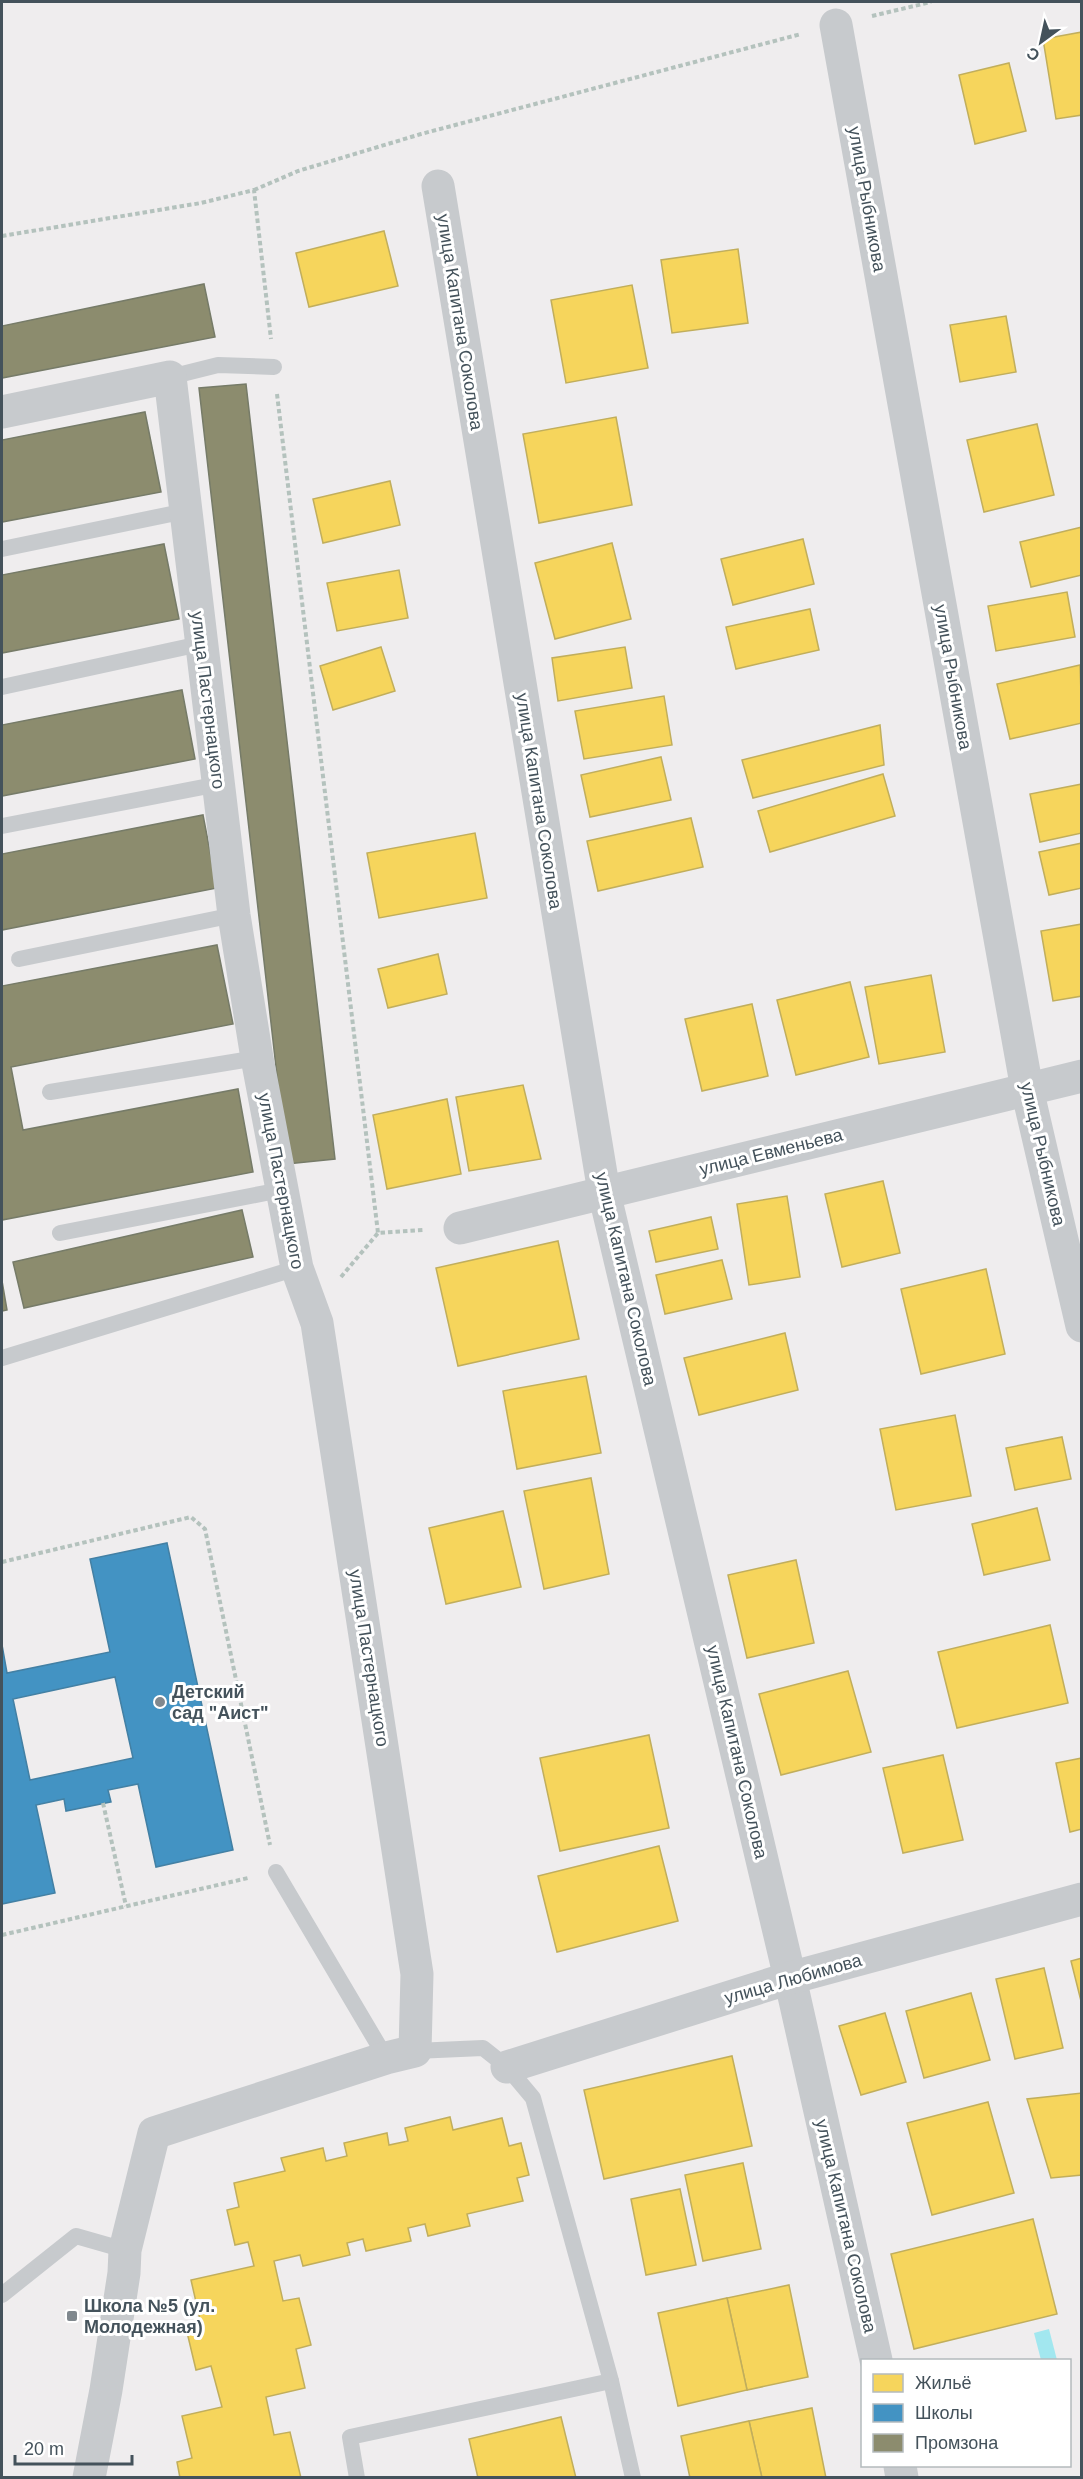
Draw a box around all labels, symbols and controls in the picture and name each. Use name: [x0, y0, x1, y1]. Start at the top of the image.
north arrow: [1011, 12, 1071, 72]
text: С: [1023, 44, 1043, 64]
street label: улица Рыбникова: [844, 125, 890, 274]
street label: улица Капитана Соколова: [433, 212, 487, 432]
street label: улица Рыбникова: [930, 603, 976, 752]
street label: улица Пастернацкого: [187, 610, 229, 790]
street label: улица Капитана Соколова: [512, 691, 566, 911]
street label: улица Рыбникова: [1017, 1080, 1070, 1229]
street label: улица Пастернацкого: [254, 1091, 308, 1271]
street label: улица Евменьева: [697, 1124, 846, 1179]
street label: улица Капитана Соколова: [592, 1170, 661, 1389]
street label: улица Пастернацкого: [345, 1568, 393, 1748]
street label: улица Капитана Соколова: [703, 1643, 772, 1862]
place label: Детский сад "Аист": [172, 1682, 269, 1723]
marker: Детский сад "Аист": [153, 1695, 167, 1709]
street label: улица Любимова: [722, 1950, 865, 2008]
street label: улица Капитана Соколова: [812, 2117, 881, 2336]
place label: Школа №5 (ул. Молодежная): [84, 2296, 215, 2337]
marker: Школа №5 (ул. Молодежная): [65, 2309, 79, 2323]
legend: [861, 2359, 1071, 2467]
text: Жильё: [915, 2373, 972, 2393]
text: Школы: [915, 2403, 973, 2423]
scale bar: [15, 2428, 132, 2466]
text: Промзона: [915, 2433, 999, 2453]
text: 20 m: [24, 2439, 64, 2459]

